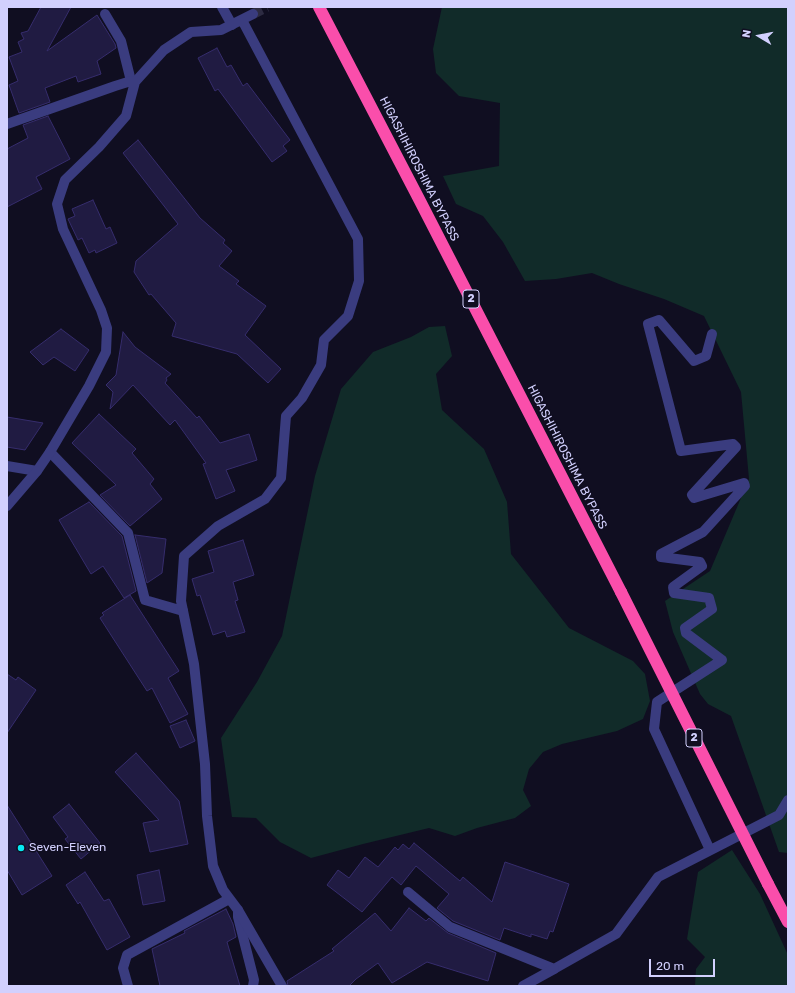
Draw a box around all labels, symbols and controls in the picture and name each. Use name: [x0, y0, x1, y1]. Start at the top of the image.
north arrow: [739, 16, 779, 56]
text: N: [740, 29, 754, 39]
street label: HIGASHIHIROSHIMA BYPASS: [376, 94, 462, 244]
road number: 2: [463, 290, 479, 308]
street label: HIGASHIHIROSHIMA BYPASS: [524, 382, 610, 532]
road number: 2: [686, 729, 702, 747]
place label: Seven-Eleven: [29, 841, 106, 855]
marker: Seven-Eleven: [16, 843, 26, 853]
scale bar: [651, 951, 717, 977]
text: 20 m: [656, 959, 684, 973]

